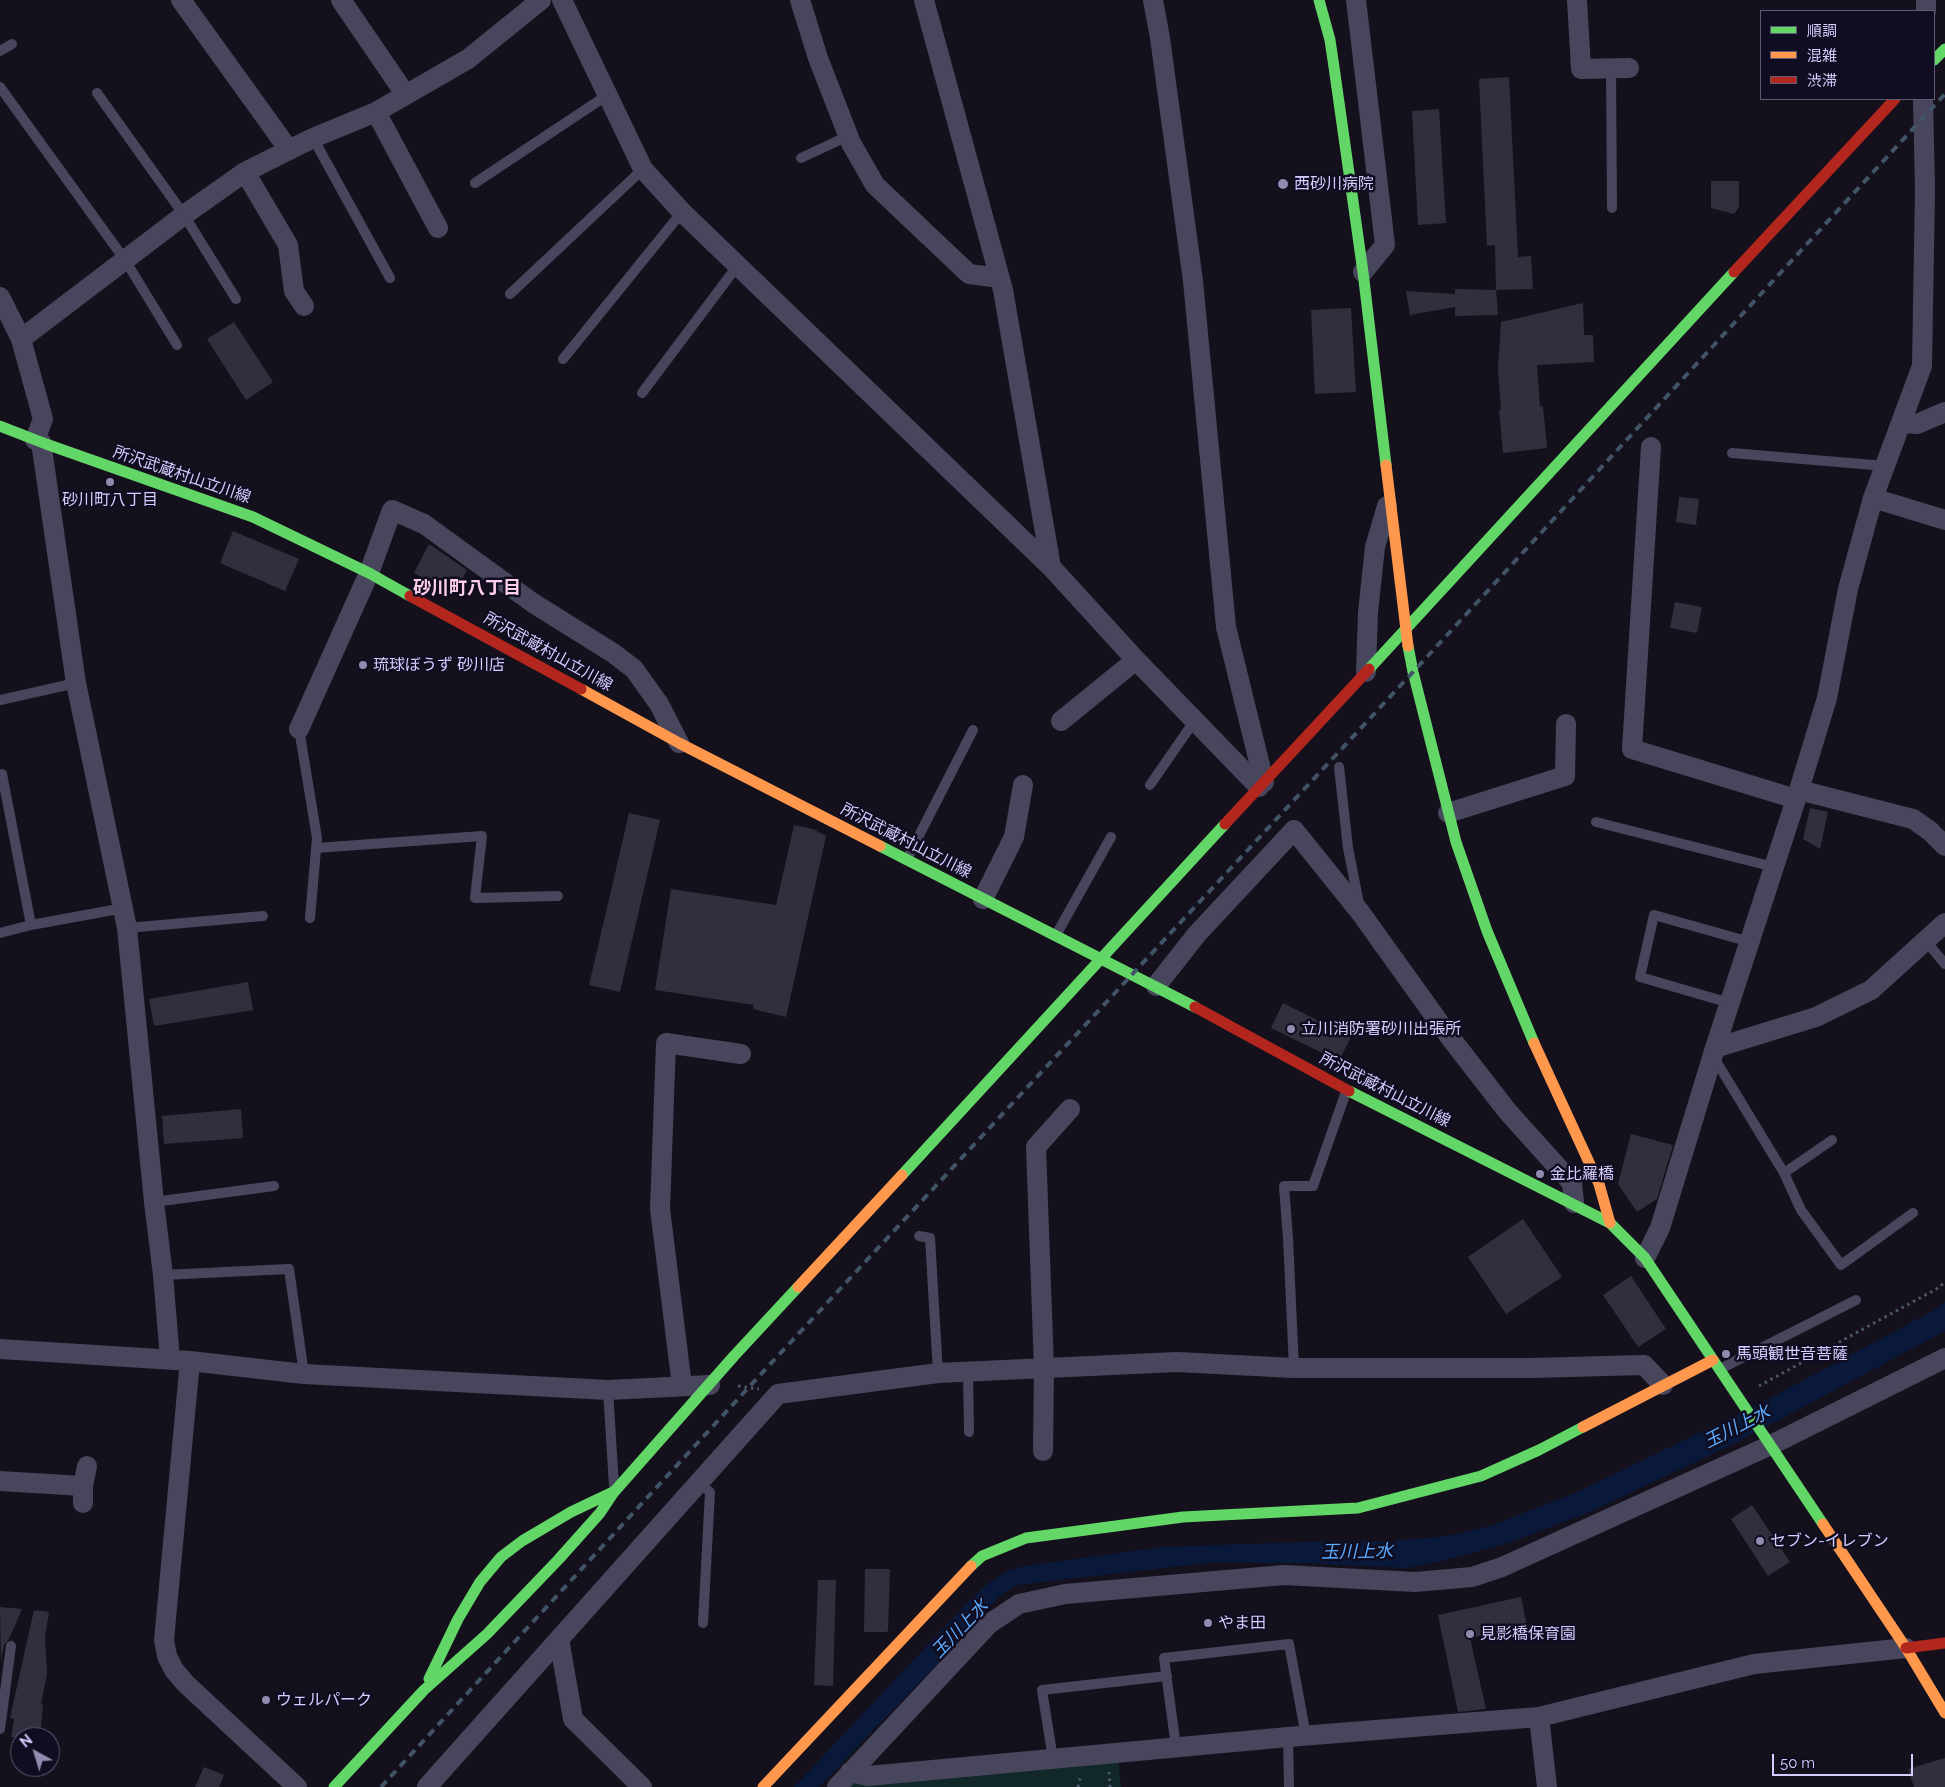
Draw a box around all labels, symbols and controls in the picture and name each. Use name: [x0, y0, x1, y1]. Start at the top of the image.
legend: [1760, 10, 1935, 100]
text: 順調: [1807, 22, 1837, 40]
text: 混雑: [1807, 47, 1837, 65]
text: 渋滞: [1807, 72, 1837, 90]
place label: 西砂川病院: [1294, 174, 1374, 194]
marker: 西砂川病院: [1276, 177, 1290, 191]
street label: 所沢武蔵村山立川線: [111, 442, 253, 508]
marker: 砂川町八丁目: [104, 476, 116, 488]
place label: 砂川町八丁目: [62, 490, 158, 510]
district label: 砂川町八丁目: [413, 578, 521, 600]
street label: 所沢武蔵村山立川線: [480, 609, 616, 695]
place label: 琉球ぼうず 砂川店: [373, 655, 505, 675]
marker: 琉球ぼうず 砂川店: [357, 659, 369, 671]
street label: 所沢武蔵村山立川線: [837, 800, 975, 882]
place label: 立川消防署砂川出張所: [1301, 1019, 1461, 1039]
marker: 立川消防署砂川出張所: [1285, 1023, 1297, 1035]
street label: 所沢武蔵村山立川線: [1316, 1049, 1454, 1131]
place label: 金比羅橋: [1550, 1164, 1614, 1184]
marker: 金比羅橋: [1534, 1168, 1546, 1180]
place label: 馬頭観世音菩薩: [1736, 1344, 1848, 1364]
marker: 馬頭観世音菩薩: [1720, 1348, 1732, 1360]
water label: 玉川上水: [1700, 1401, 1774, 1453]
place label: セブン-イレブン: [1770, 1531, 1889, 1551]
marker: セブン-イレブン: [1754, 1535, 1766, 1547]
water label: 玉川上水: [1321, 1541, 1393, 1563]
water label: 玉川上水: [927, 1596, 993, 1662]
place label: やま田: [1218, 1613, 1266, 1633]
marker: やま田: [1202, 1617, 1214, 1629]
place label: 見影橋保育園: [1480, 1624, 1576, 1644]
marker: 見影橋保育園: [1464, 1628, 1476, 1640]
place label: ウェルパーク: [276, 1690, 372, 1710]
marker: ウェルパーク: [260, 1694, 272, 1706]
north arrow: [10, 1727, 60, 1777]
text: N: [17, 1732, 35, 1751]
scale bar: [1775, 1744, 1916, 1776]
text: 50 m: [1780, 1754, 1815, 1772]

